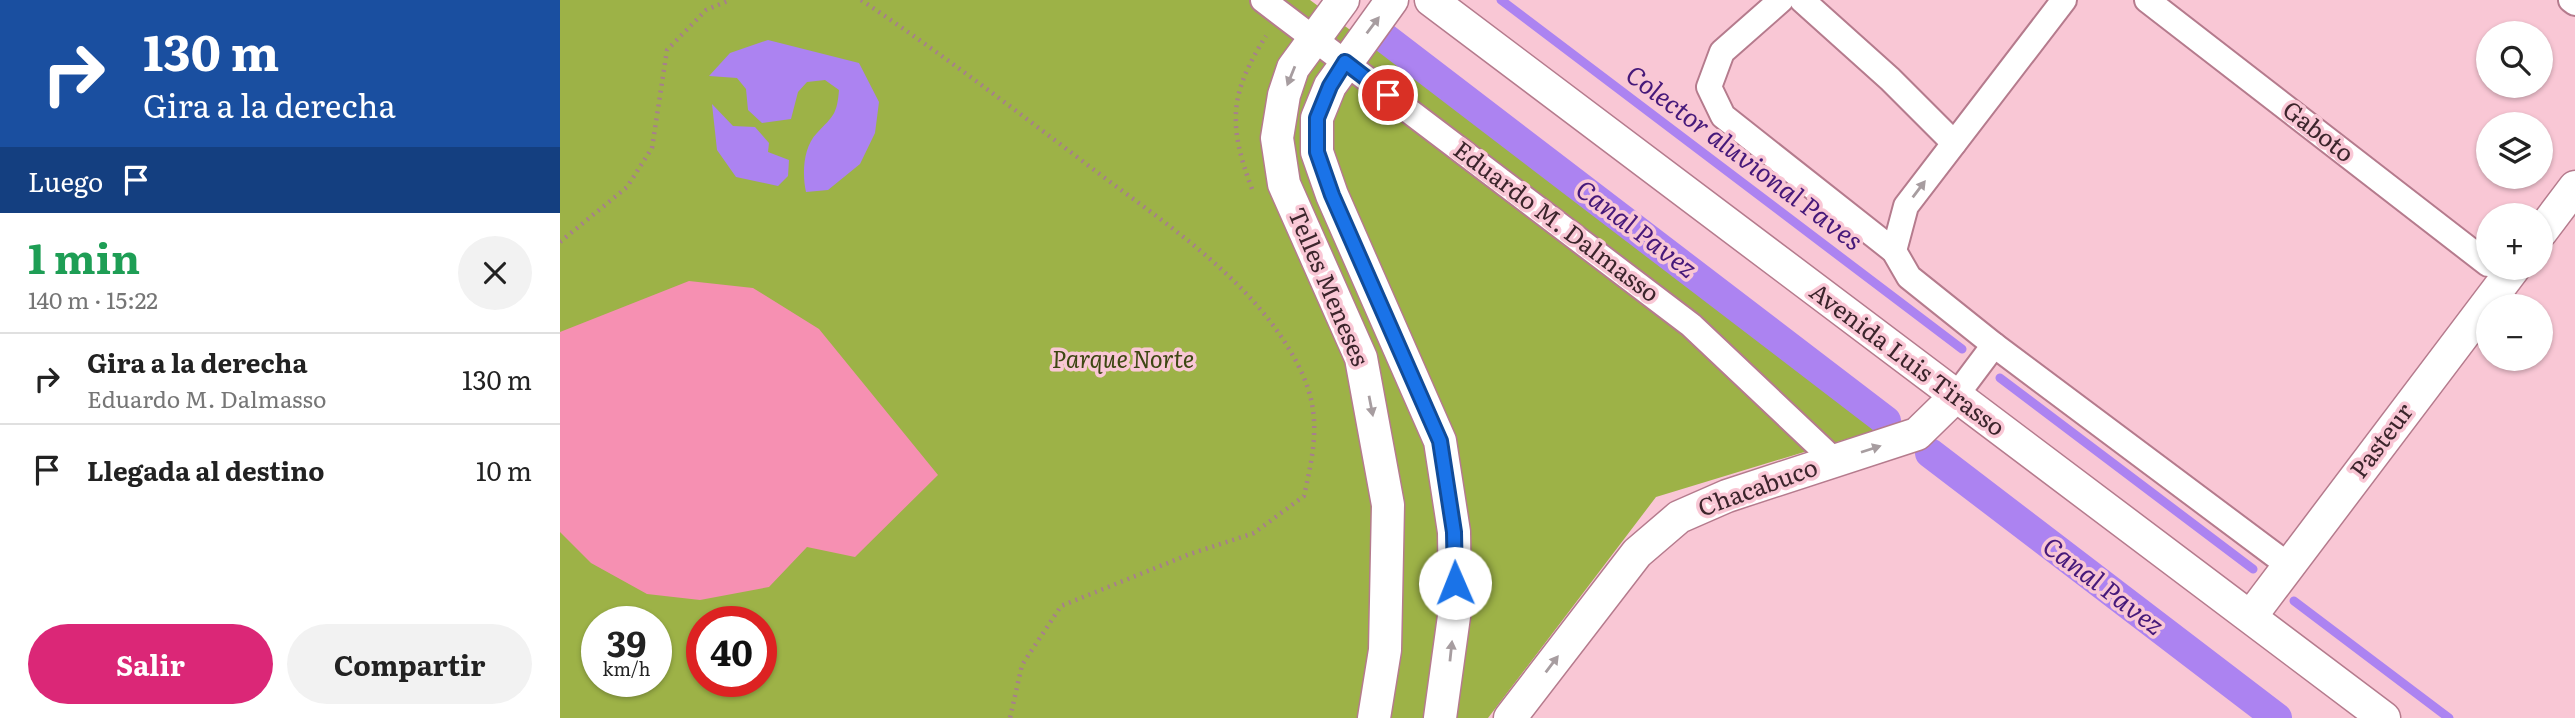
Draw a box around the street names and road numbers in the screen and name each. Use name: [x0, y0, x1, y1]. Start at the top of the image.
street label: Gaboto: [2276, 91, 2363, 169]
street label: Eduardo M. Dalmasso: [1447, 131, 1668, 309]
street label: Telles Meneses: [1281, 201, 1380, 371]
street label: Avenida Luis Tirasso: [1804, 273, 2013, 443]
street label: Pasteur: [2340, 394, 2420, 484]
street label: Chacabuco: [1692, 448, 1822, 523]

